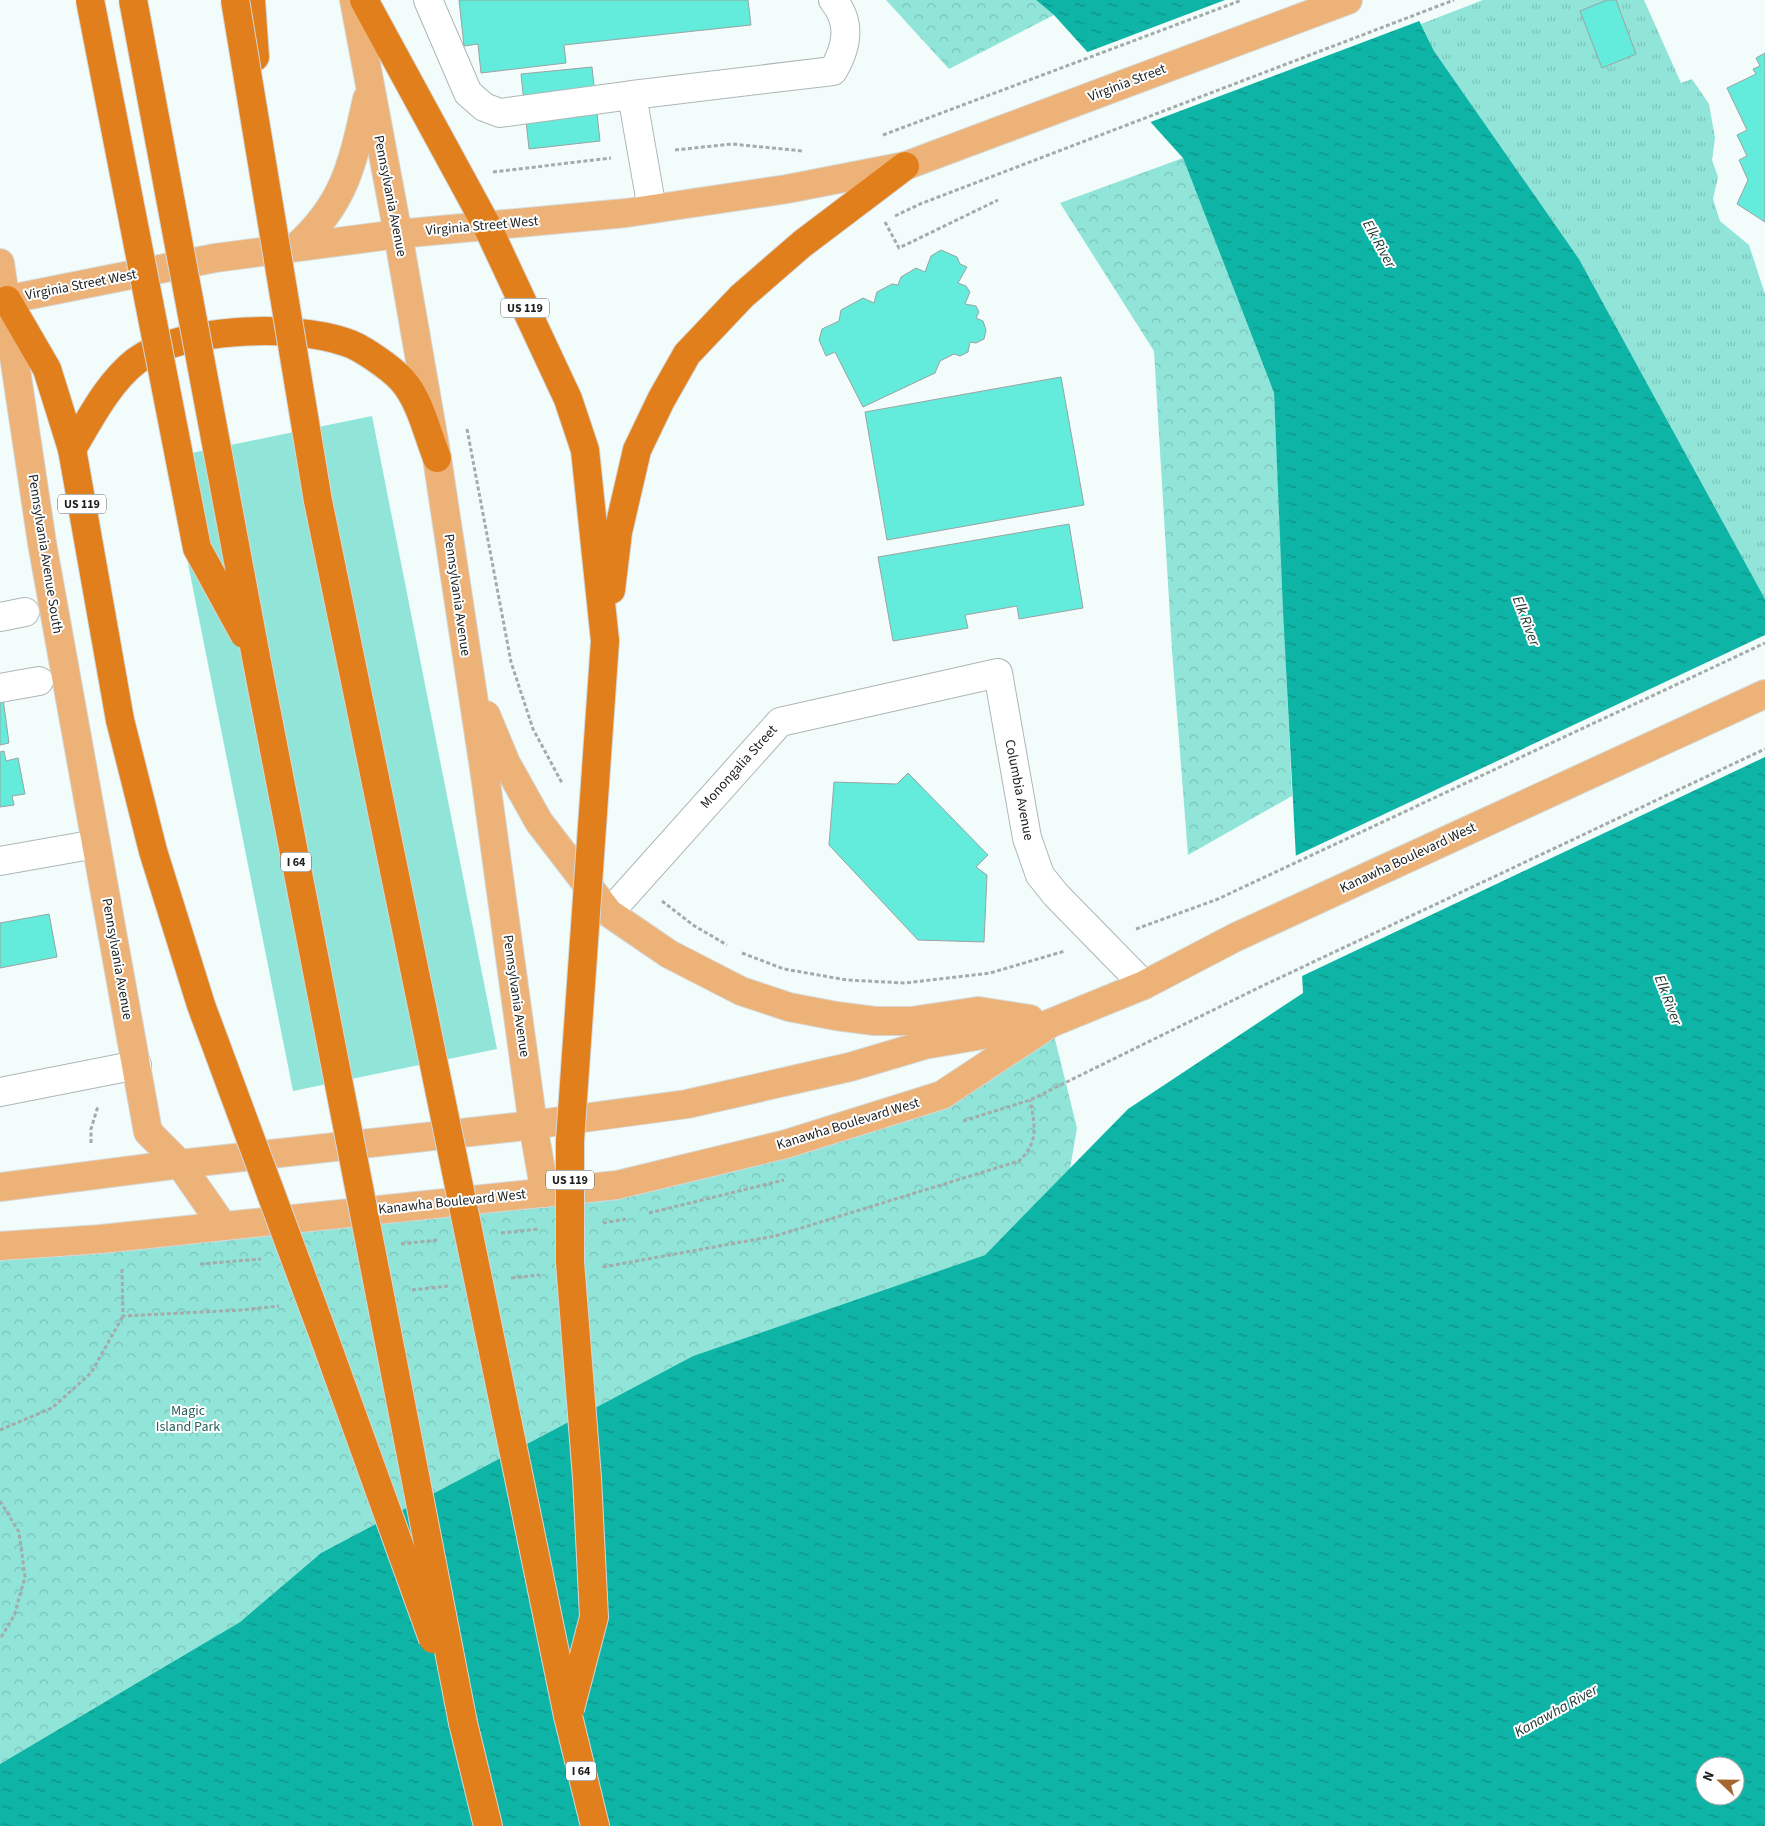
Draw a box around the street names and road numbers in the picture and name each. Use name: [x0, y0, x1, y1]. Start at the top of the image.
street label: Virginia Street: [1085, 59, 1169, 107]
street label: Pennsylvania Avenue: [368, 134, 412, 258]
street label: Virginia Street West: [425, 211, 539, 241]
street label: Virginia Street West: [24, 264, 139, 306]
road number: US 119: [501, 298, 549, 318]
street label: Pennsylvania Avenue South: [23, 473, 67, 635]
road number: US 119: [58, 494, 106, 514]
street label: Pennsylvania Avenue: [439, 533, 475, 657]
street label: Monongalia Street: [696, 721, 782, 813]
street label: Columbia Avenue: [999, 738, 1039, 842]
street label: Kanawha Boulevard West: [1337, 817, 1480, 898]
road number: I 64: [281, 852, 311, 872]
street label: Pennsylvania Avenue: [96, 897, 138, 1021]
street label: Pennsylvania Avenue: [498, 934, 534, 1058]
street label: Kanawha Boulevard West: [774, 1093, 922, 1155]
road number: US 119: [546, 1170, 594, 1190]
street label: Kanawha Boulevard West: [377, 1184, 527, 1220]
road number: I 64: [566, 1762, 596, 1780]

